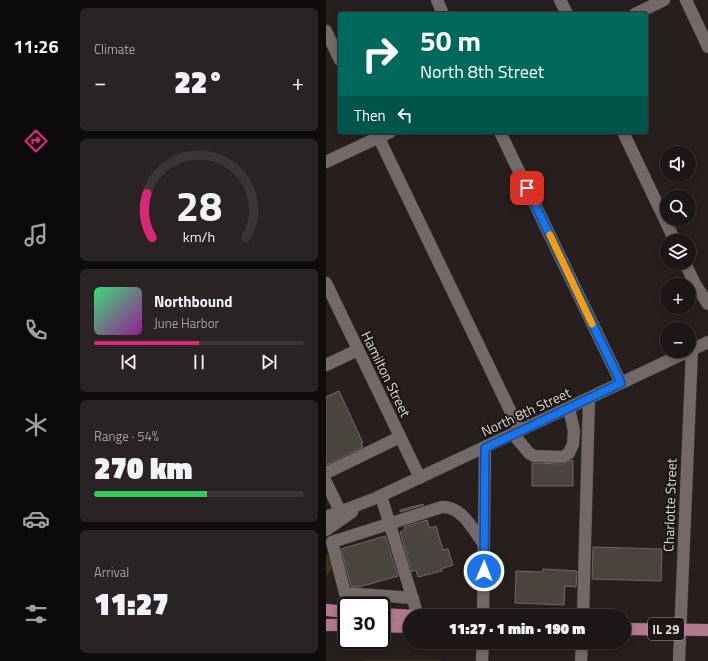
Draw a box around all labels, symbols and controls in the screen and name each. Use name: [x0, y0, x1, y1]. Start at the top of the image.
text: 50 m: [420, 19, 481, 62]
icon: right: [354, 28, 406, 80]
text: 11:26: [14, 33, 58, 60]
text: Climate: [94, 39, 135, 59]
text: North 8th Street: [420, 58, 544, 85]
text: 22°: [174, 59, 224, 105]
text: −: [94, 65, 106, 99]
text: +: [292, 65, 304, 99]
text: Then: [354, 104, 386, 127]
icon: left: [394, 104, 416, 126]
icon: directions: [22, 127, 50, 155]
map controls: [660, 146, 696, 358]
button: sound: [660, 146, 696, 182]
pin: [510, 171, 544, 205]
text: 28: [176, 174, 222, 237]
icon: arrive: [516, 177, 538, 199]
button: search: [660, 190, 696, 226]
icon: music: [22, 221, 50, 249]
text: km/h: [183, 225, 215, 247]
button: layers: [660, 234, 696, 270]
button: +: [660, 278, 696, 314]
text: Northbound: [154, 290, 233, 313]
text: June Harbor: [154, 313, 219, 333]
icon: phone: [22, 316, 50, 344]
button: −: [660, 322, 696, 358]
street label: Hamilton Street: [357, 327, 416, 420]
icon: previous: [118, 351, 140, 373]
icon: pause: [188, 351, 210, 373]
icon: next: [258, 351, 280, 373]
street label: North 8th Street: [478, 382, 574, 441]
icon: climate: [22, 411, 50, 439]
text: Range · 54%: [94, 426, 159, 446]
text: 270 km: [94, 445, 192, 491]
street label: Charlotte Street: [657, 458, 682, 552]
icon: car: [22, 505, 50, 533]
position arrow: [463, 550, 505, 592]
text: Arrival: [94, 562, 129, 582]
text: 11:27: [94, 581, 169, 627]
speed limit sign: 30: [338, 597, 390, 649]
icon: filters: [22, 600, 50, 628]
text: 11:27 · 1 min · 190 m: [449, 617, 585, 640]
road number: IL 29: [648, 618, 684, 640]

